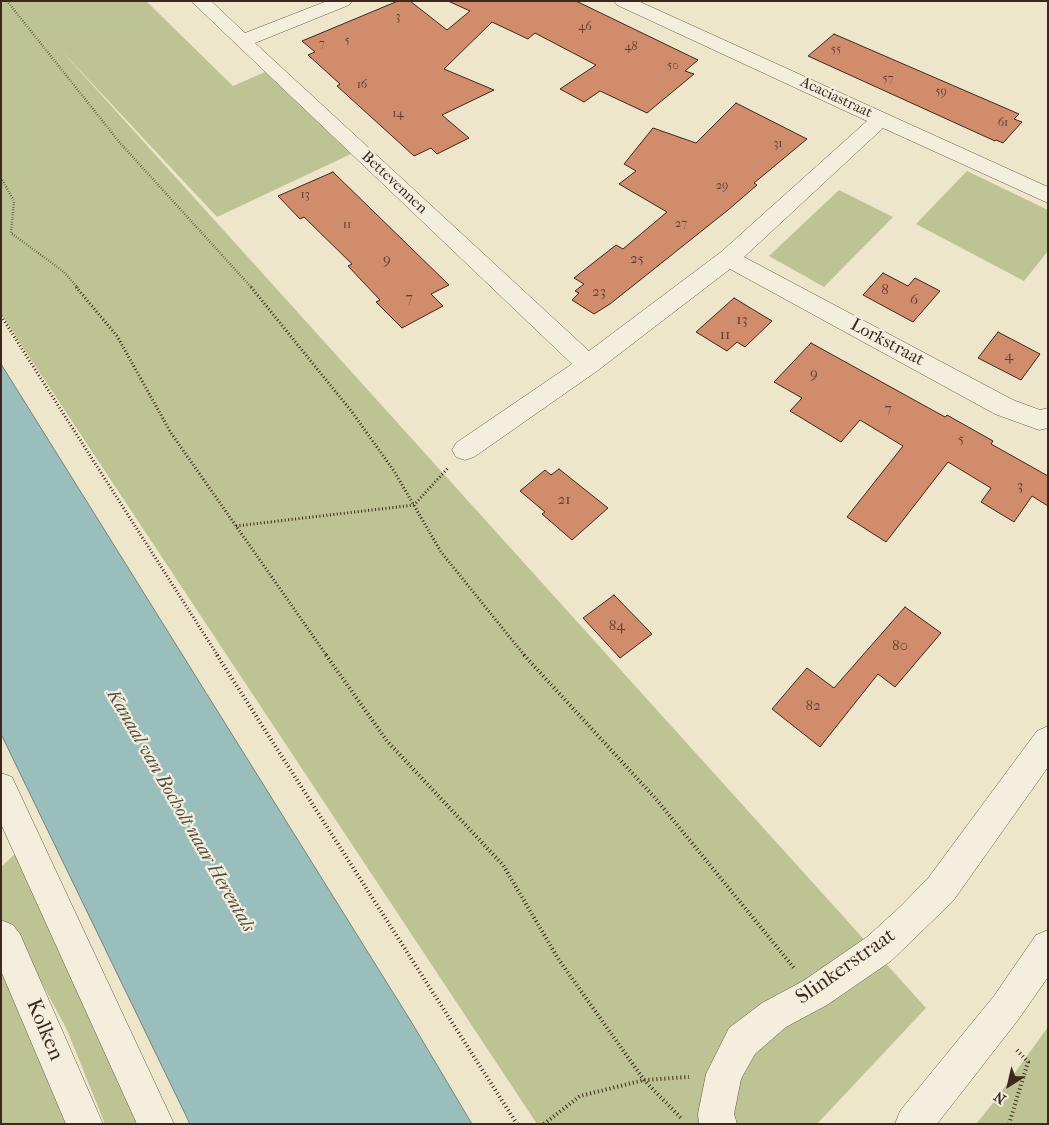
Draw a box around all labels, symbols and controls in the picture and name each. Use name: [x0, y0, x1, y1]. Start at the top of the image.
house number: 3: [396, 10, 400, 24]
house number: 46: [578, 20, 592, 34]
house number: 5: [344, 34, 350, 48]
house number: 7: [319, 37, 325, 51]
house number: 48: [624, 40, 638, 54]
house number: 55: [831, 43, 841, 57]
house number: 50: [667, 59, 679, 73]
house number: 57: [883, 72, 893, 86]
street label: Acaciastraat: [797, 73, 875, 123]
house number: 16: [357, 78, 367, 92]
house number: 59: [935, 85, 947, 99]
house number: 14: [392, 107, 404, 121]
house number: 61: [998, 116, 1008, 130]
house number: 31: [773, 137, 783, 151]
street label: Bettevennen: [357, 148, 431, 218]
house number: 29: [716, 179, 728, 193]
house number: 13: [300, 188, 310, 202]
house number: 27: [675, 217, 687, 231]
house number: 11: [343, 218, 351, 232]
house number: 25: [630, 250, 644, 268]
house number: 9: [383, 251, 391, 269]
house number: 8: [881, 281, 889, 299]
house number: 23: [592, 283, 606, 301]
house number: 7: [405, 289, 413, 307]
house number: 6: [910, 291, 918, 309]
house number: 13: [736, 311, 748, 329]
street label: Lorkstraat: [846, 315, 928, 371]
house number: 11: [720, 326, 730, 344]
house number: 4: [1005, 347, 1013, 365]
house number: 9: [810, 365, 818, 383]
house number: 7: [884, 400, 892, 418]
house number: 5: [958, 430, 964, 448]
house number: 3: [1017, 477, 1023, 495]
house number: 21: [557, 491, 571, 509]
house number: 84: [609, 617, 625, 635]
house number: 80: [892, 637, 908, 655]
water label: Kanaal van Bocholt naar Herentals: [101, 685, 259, 937]
house number: 82: [805, 697, 821, 715]
street label: Slinkerstraat: [791, 923, 901, 1011]
street label: Kolken: [20, 995, 68, 1065]
north arrow: [984, 1060, 1034, 1110]
text: N: [991, 1088, 1009, 1108]

